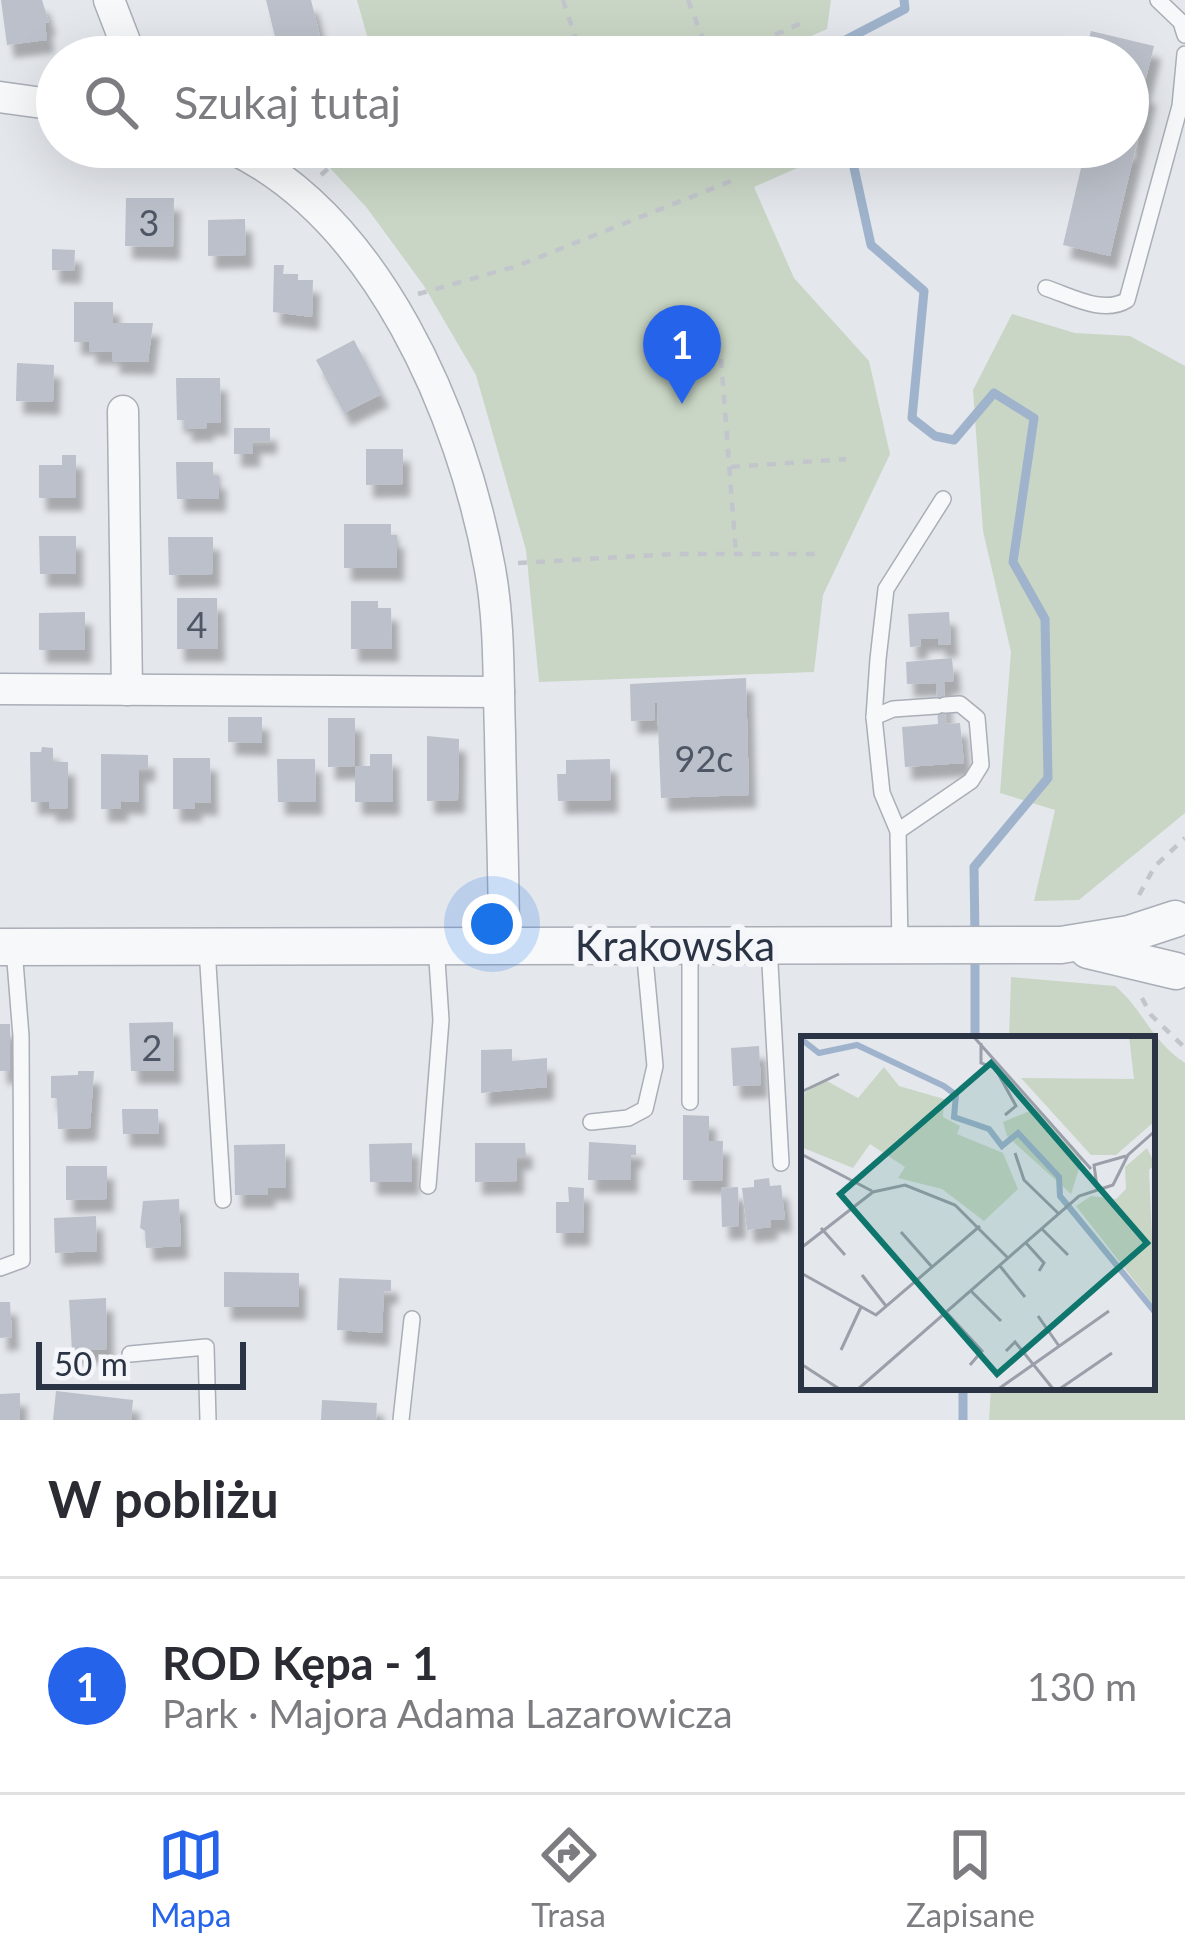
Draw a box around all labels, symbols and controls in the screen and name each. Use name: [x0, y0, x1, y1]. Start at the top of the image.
search box: [36, 36, 1149, 168]
icon: search: [78, 69, 144, 135]
text: Szukaj tutaj: [174, 75, 401, 129]
house number: 3: [139, 200, 159, 244]
pin: 1: [643, 305, 721, 404]
house number: 4: [187, 602, 207, 646]
house number: 92c: [675, 736, 733, 780]
your location: [462, 894, 522, 954]
street label: Krakowska: [575, 920, 775, 970]
house number: 2: [142, 1025, 162, 1069]
inset map: [801, 1036, 1155, 1390]
scale bar: [36, 1336, 246, 1389]
text: 50 m: [54, 1343, 128, 1383]
text: W pobliżu: [48, 1468, 279, 1529]
text: ROD Kępa - 1: [162, 1636, 438, 1690]
text: 1: [76, 1663, 98, 1709]
text: 130 m: [1027, 1663, 1137, 1709]
text: Park · Majora Adama Lazarowicza: [162, 1690, 733, 1736]
tab: Mapa: [150, 1822, 231, 1934]
tab: Trasa: [531, 1822, 606, 1934]
tab: Zapisane: [906, 1822, 1035, 1934]

